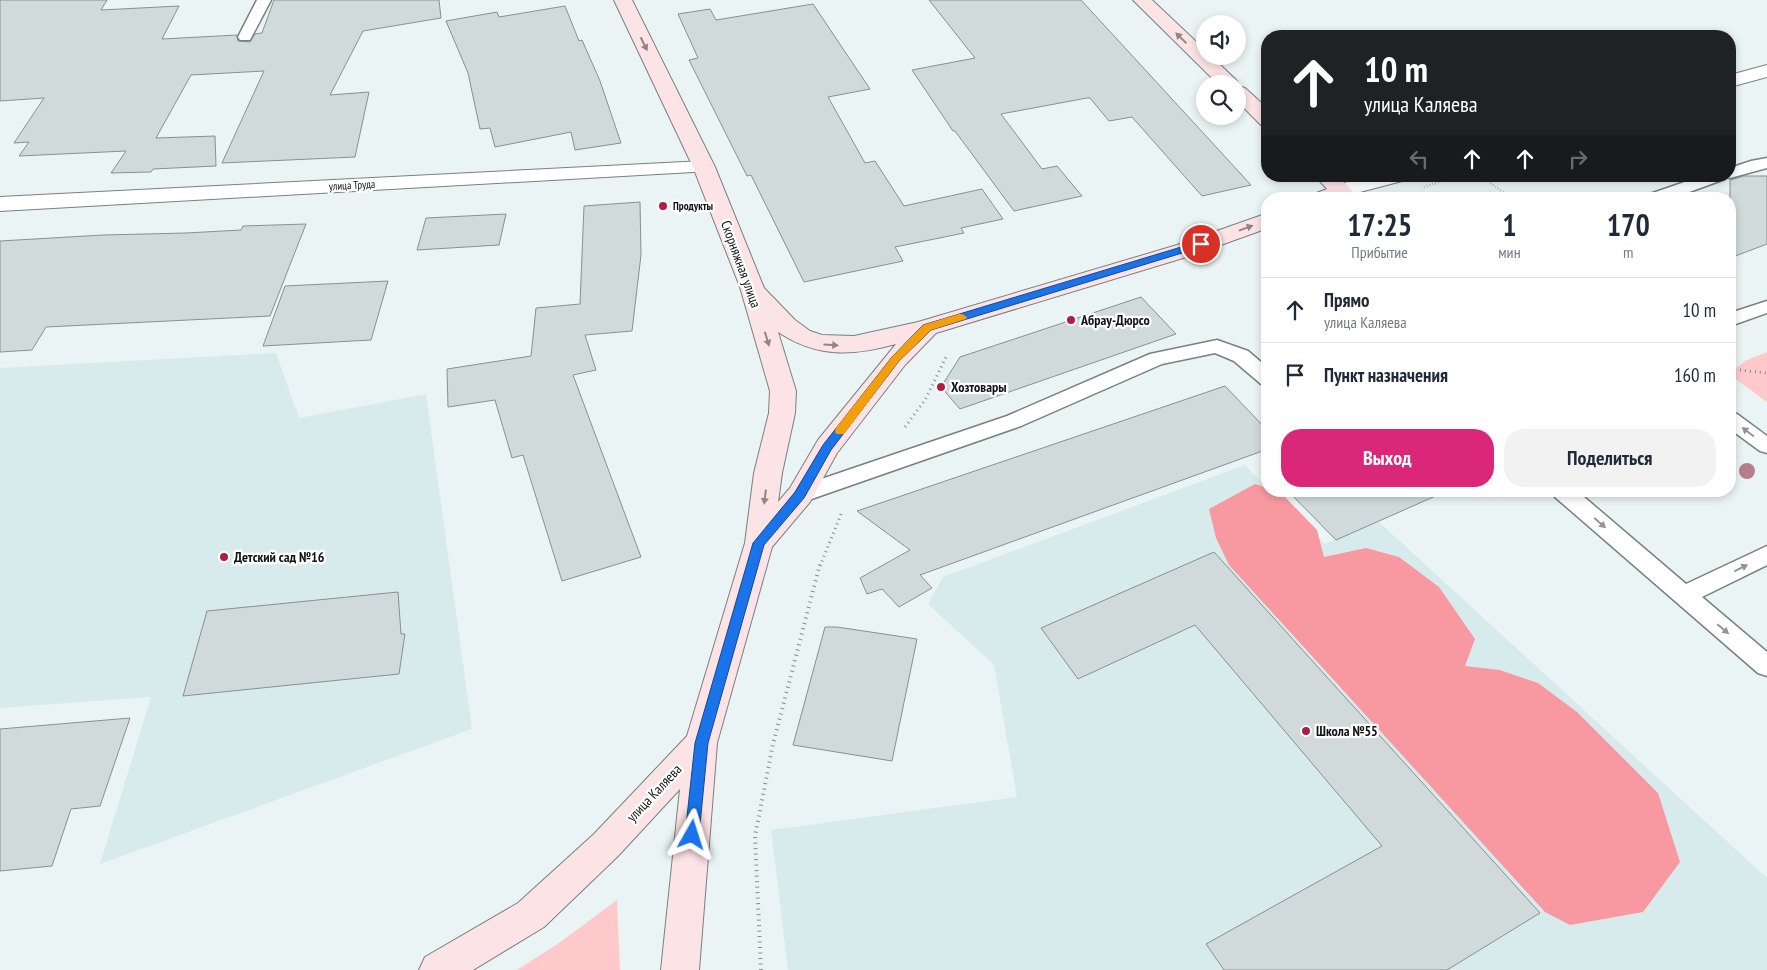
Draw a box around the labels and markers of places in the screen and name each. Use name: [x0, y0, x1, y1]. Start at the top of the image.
place label: Продукты: [673, 199, 714, 213]
marker: Продукты: [657, 200, 669, 212]
pin: [1180, 223, 1222, 265]
place label: Абрау-Дюрсо: [1080, 311, 1150, 329]
marker: Абрау-Дюрсо: [1065, 314, 1077, 326]
place label: Хозтовары: [951, 378, 1007, 396]
marker: Хозтовары: [935, 381, 947, 393]
place label: Детский сад №16: [234, 548, 325, 566]
marker: Детский сад №16: [218, 551, 230, 563]
place label: Школа №55: [1316, 722, 1378, 740]
marker: Школа №55: [1300, 725, 1312, 737]

